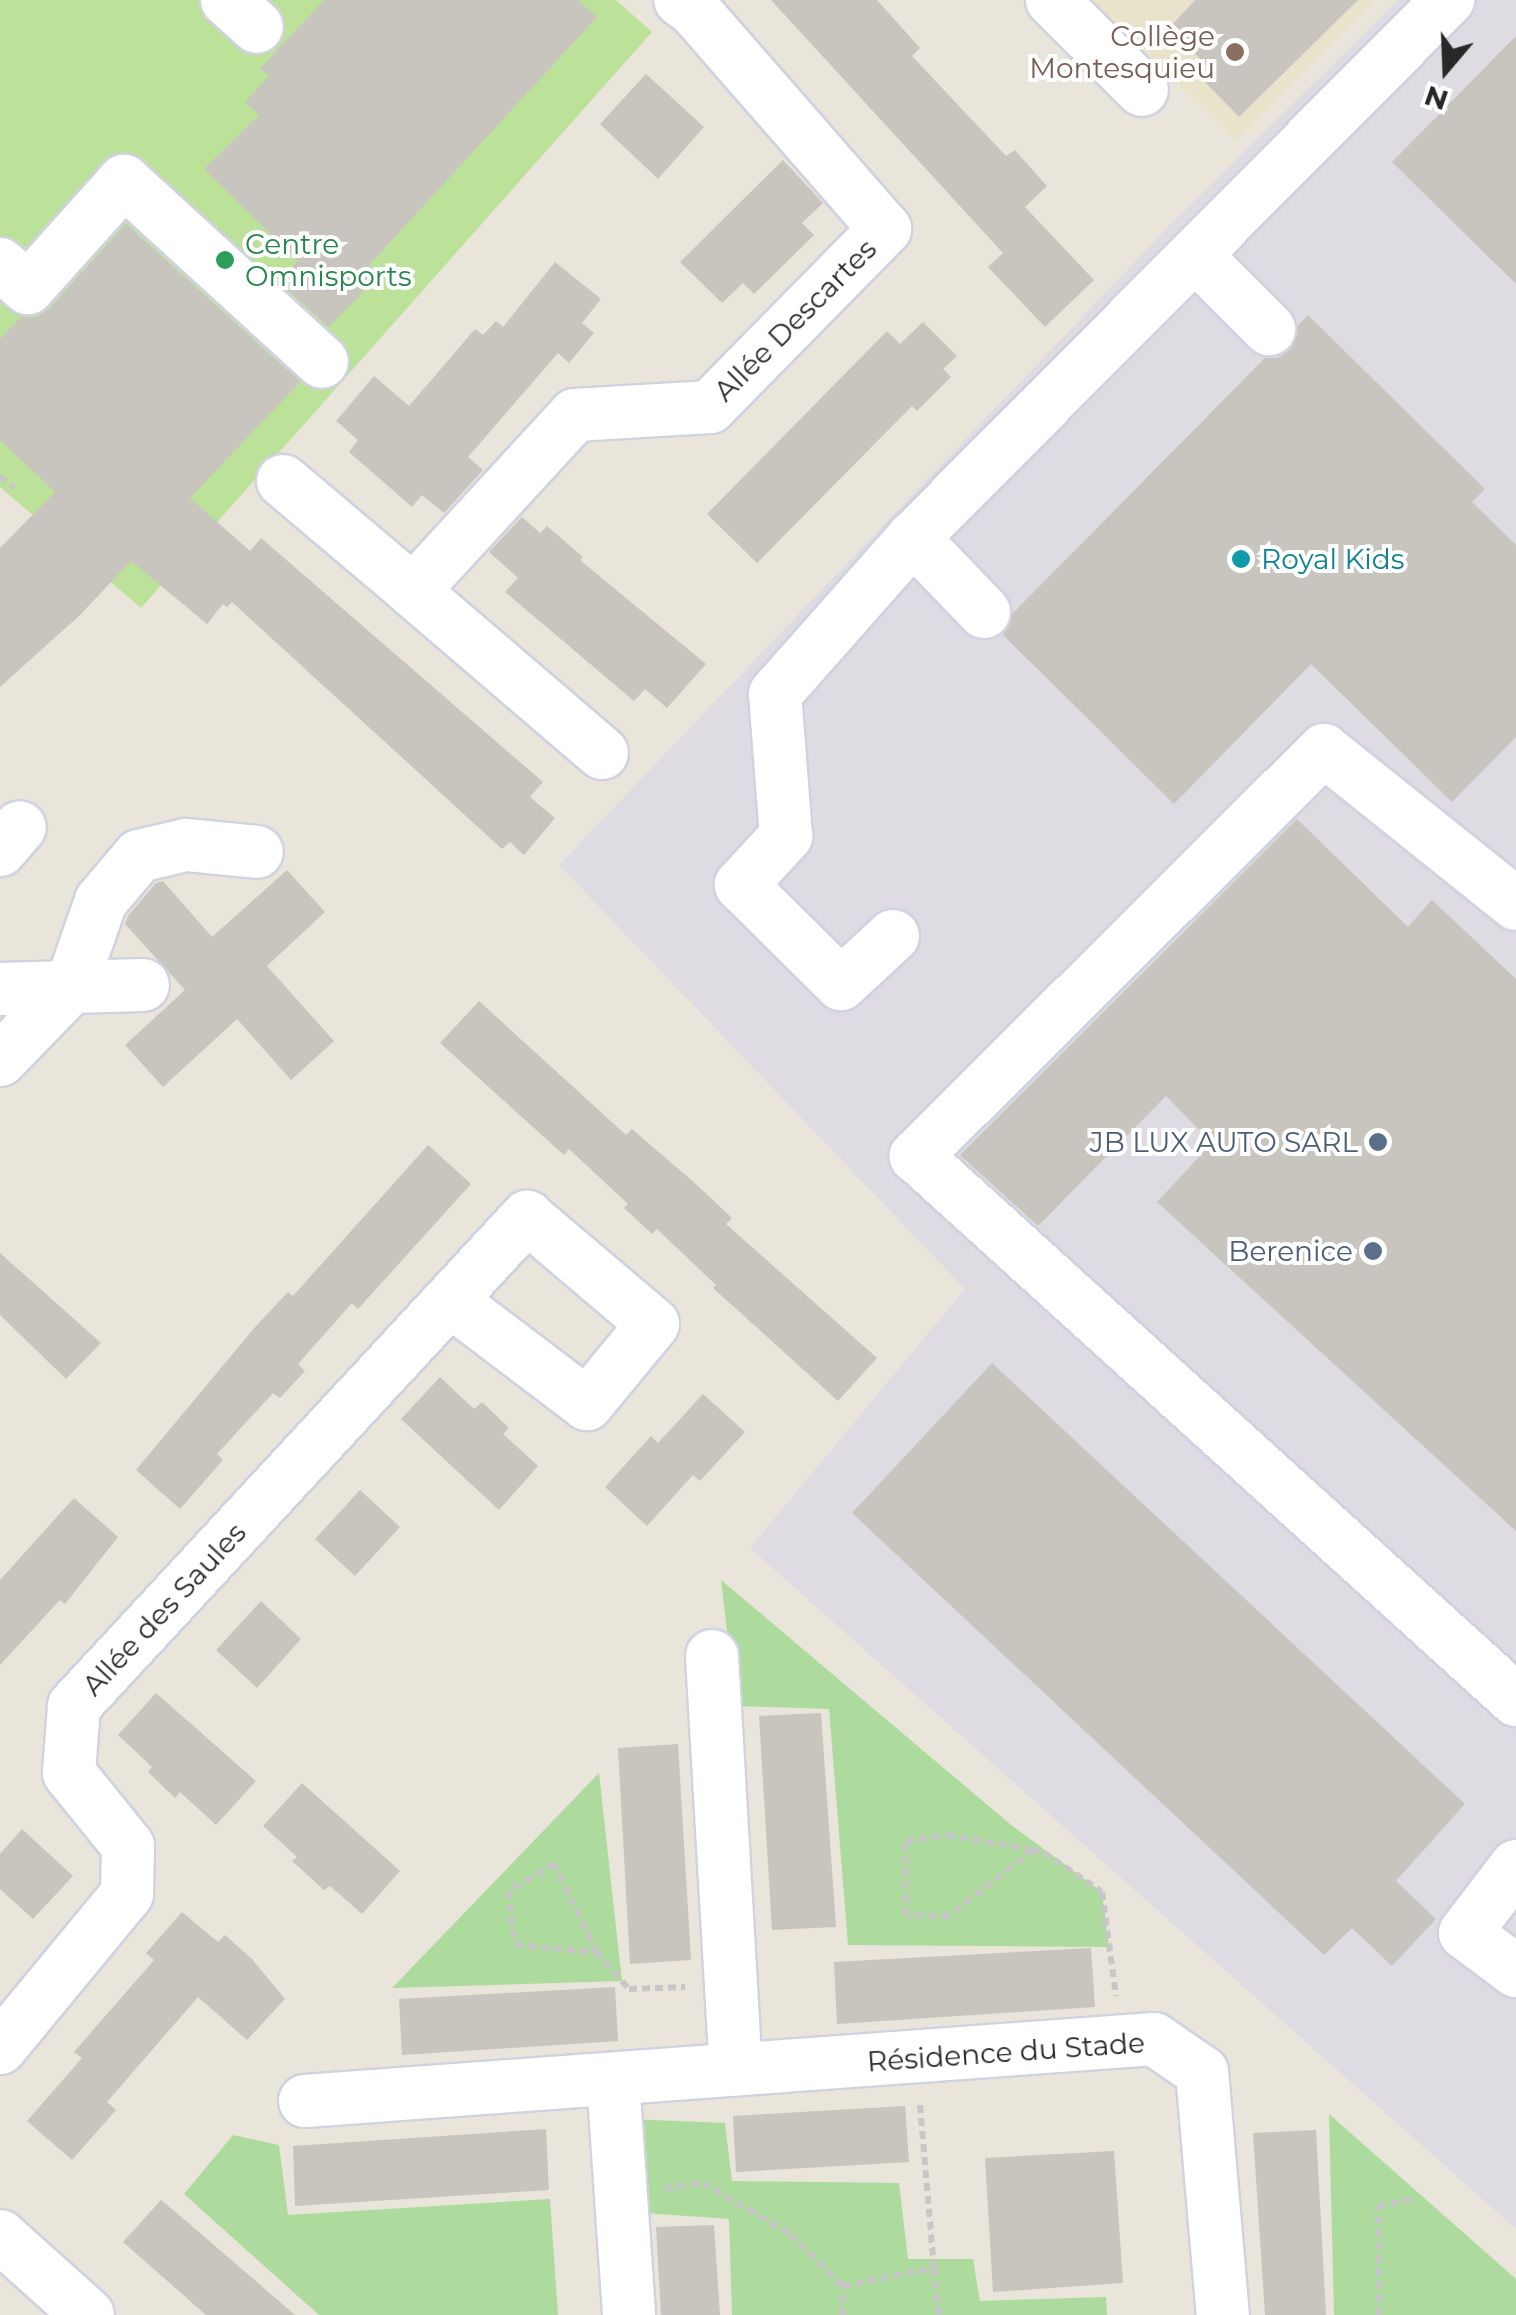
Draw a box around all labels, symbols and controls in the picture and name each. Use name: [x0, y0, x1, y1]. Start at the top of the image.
place label: Collège Montesquieu: [1029, 19, 1215, 85]
north arrow: [1396, 20, 1496, 120]
marker: Collège Montesquieu: [1224, 41, 1246, 63]
text: N: [1420, 79, 1452, 118]
place label: Centre Omnisports: [245, 227, 412, 293]
street label: Allée Descartes: [707, 232, 883, 408]
marker: Centre Omnisports: [214, 249, 236, 271]
place label: Royal Kids: [1261, 542, 1404, 576]
marker: Royal Kids: [1230, 548, 1252, 570]
place label: JB LUX AUTO SARL: [1090, 1125, 1358, 1159]
marker: JB LUX AUTO SARL: [1367, 1131, 1389, 1153]
place label: Berenice: [1228, 1234, 1353, 1268]
marker: Berenice: [1362, 1240, 1384, 1262]
street label: Allée des Saules: [75, 1516, 253, 1702]
street label: Résidence du Stade: [866, 2026, 1146, 2078]

